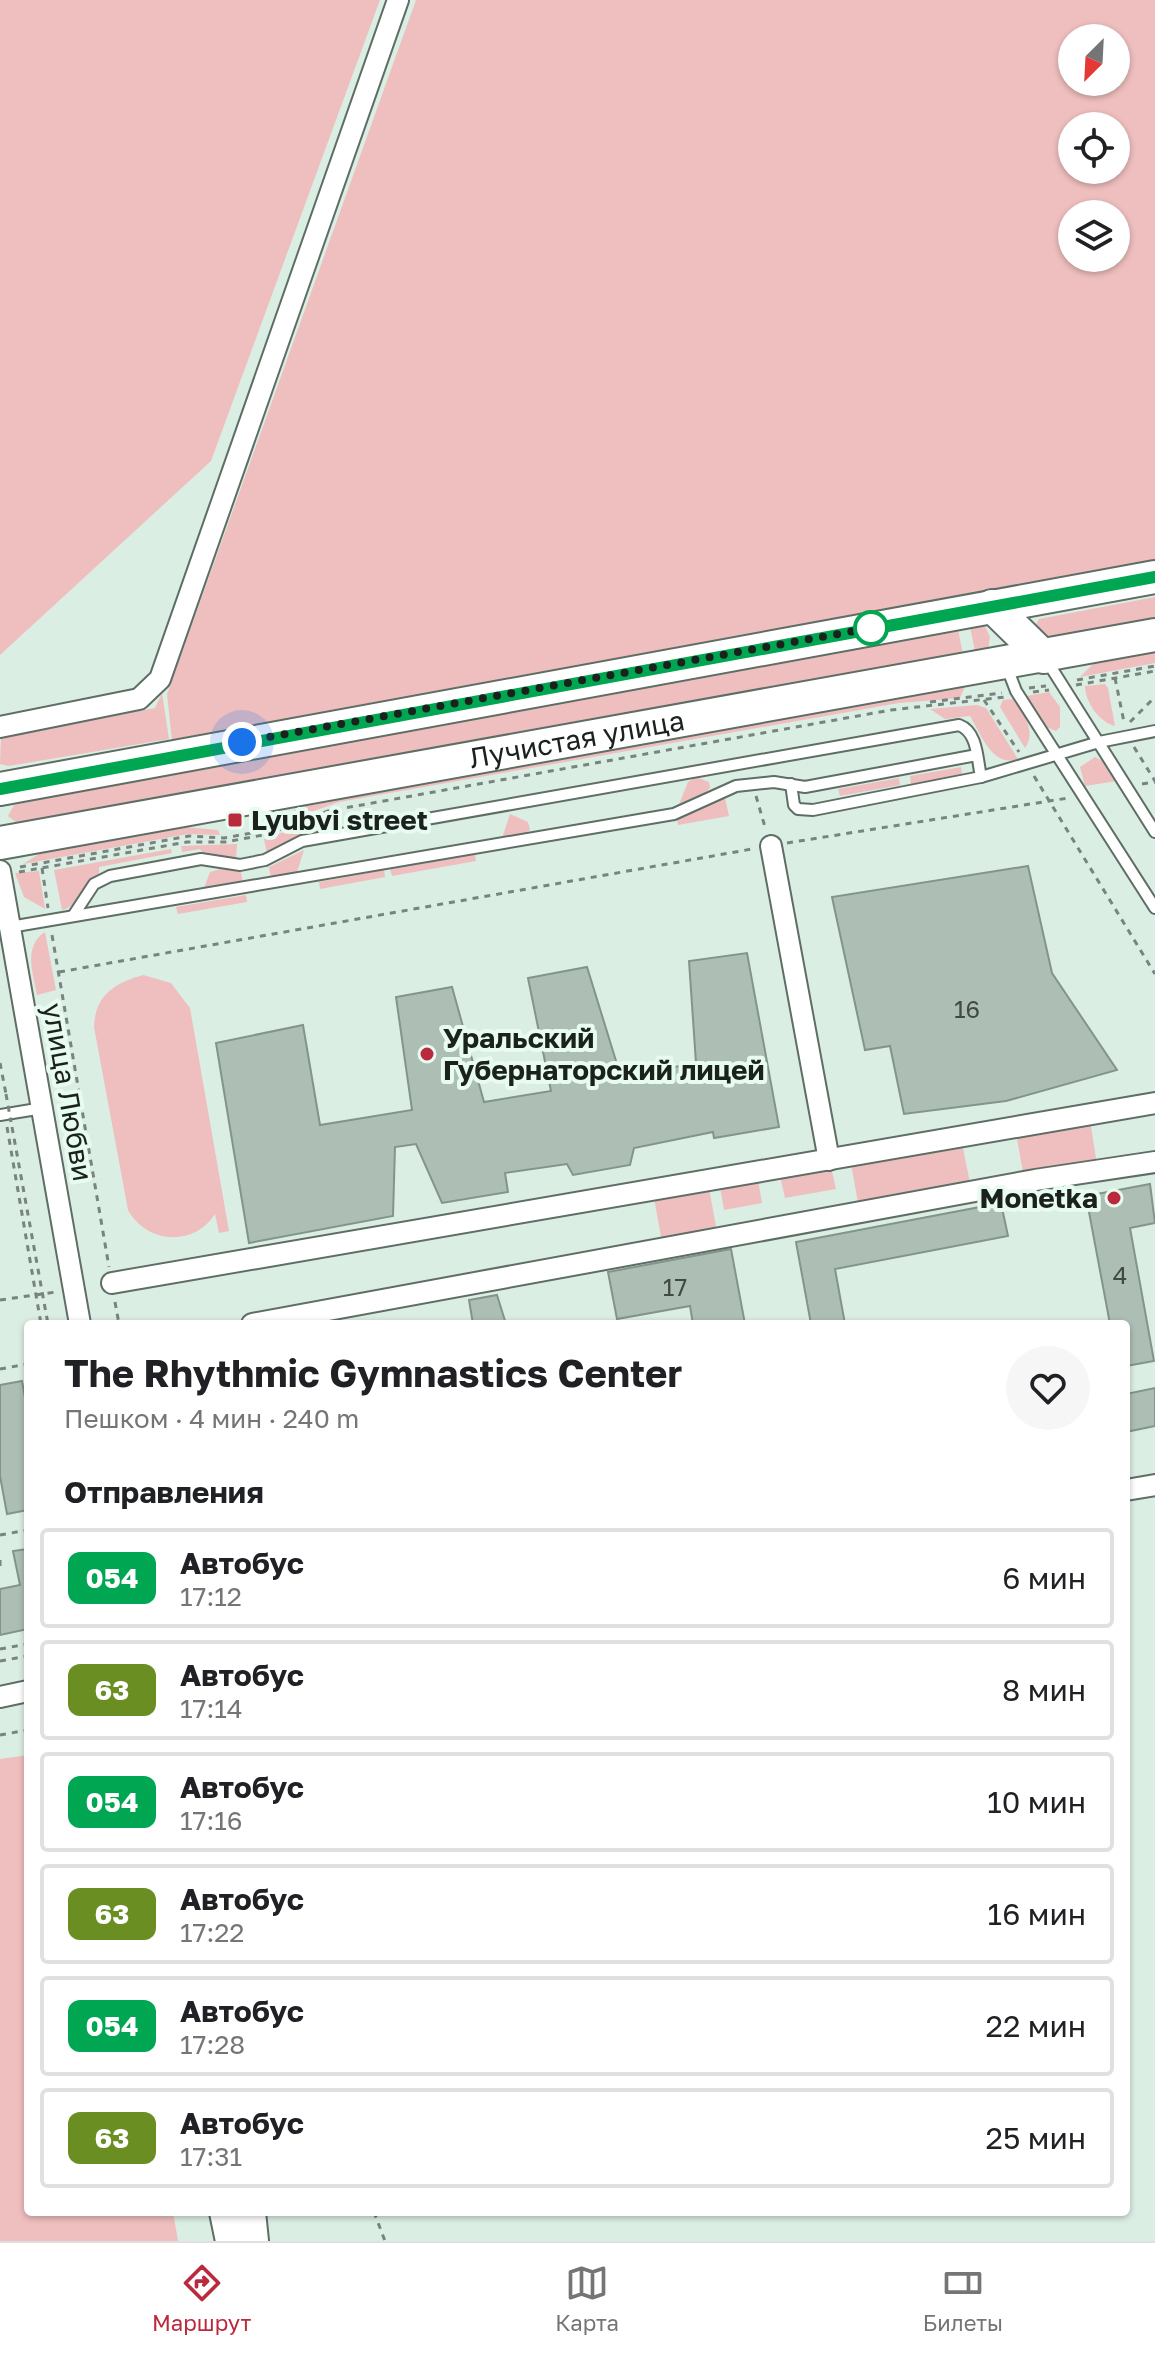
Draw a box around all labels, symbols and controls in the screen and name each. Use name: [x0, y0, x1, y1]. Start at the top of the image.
north arrow: [1058, 24, 1130, 96]
map controls: [1058, 24, 1130, 272]
button: locate: [1058, 112, 1130, 184]
button: layers: [1058, 200, 1130, 272]
unlabelled marker: [854, 611, 888, 645]
street label: Лучистая улица: [466, 703, 687, 774]
your location: [222, 722, 262, 762]
place label: Lyubvi street: [251, 803, 428, 836]
marker: Lyubvi street: [226, 811, 244, 829]
house number: 16: [954, 994, 980, 1023]
street label: улица Любви: [37, 1000, 100, 1184]
place label: Уральский Губернаторский лицей: [443, 1021, 765, 1086]
marker: Уральский Губернаторский лицей: [418, 1045, 436, 1063]
place label: Monetka: [980, 1181, 1098, 1214]
marker: Monetka: [1105, 1189, 1123, 1207]
house number: 4: [1113, 1260, 1127, 1289]
house number: 17: [663, 1272, 687, 1301]
button: heart: [1006, 1346, 1090, 1430]
text: The Rhythmic Gymnastics Center: [64, 1350, 682, 1395]
text: Пешком · 4 мин · 240 m: [64, 1403, 359, 1434]
text: Отправления: [64, 1474, 264, 1510]
text: Автобус: [180, 1545, 304, 1581]
text: 6 мин: [1002, 1560, 1086, 1596]
text: 054: [86, 1561, 138, 1594]
text: 17:12: [180, 1581, 242, 1612]
text: Автобус: [180, 1657, 304, 1693]
text: 8 мин: [1002, 1672, 1086, 1708]
text: 63: [95, 1673, 129, 1706]
text: 17:14: [180, 1693, 243, 1724]
text: Автобус: [180, 1769, 304, 1805]
text: 10 мин: [987, 1784, 1086, 1820]
text: 054: [86, 1785, 138, 1818]
text: 17:16: [180, 1805, 243, 1836]
text: Автобус: [180, 1881, 304, 1917]
text: 16 мин: [988, 1896, 1086, 1932]
text: 63: [95, 1897, 129, 1930]
text: 17:22: [180, 1917, 244, 1948]
text: Автобус: [180, 1993, 304, 2029]
text: 22 мин: [986, 2008, 1086, 2044]
text: 054: [86, 2009, 138, 2042]
text: 17:28: [180, 2029, 245, 2060]
text: Автобус: [180, 2105, 304, 2141]
text: 25 мин: [986, 2120, 1086, 2156]
text: 63: [95, 2121, 129, 2154]
text: 17:31: [180, 2141, 242, 2172]
tab: Маршрут: [152, 2261, 251, 2336]
tab: Карта: [555, 2261, 619, 2336]
tab: Билеты: [923, 2261, 1003, 2336]

